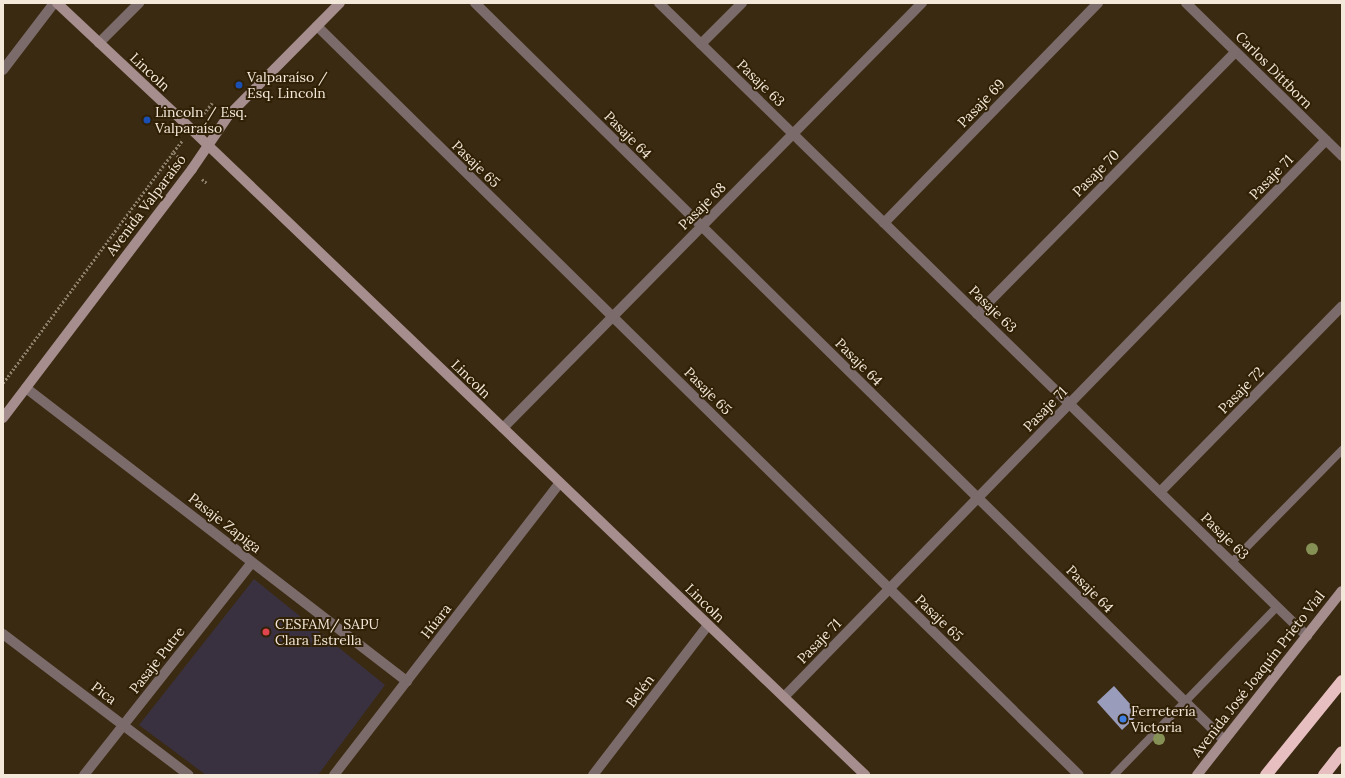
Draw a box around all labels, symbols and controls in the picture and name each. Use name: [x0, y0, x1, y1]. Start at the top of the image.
street label: Carlos Dittborn: [1232, 28, 1316, 112]
street label: Lincoln: [127, 49, 173, 95]
street label: Pasaje 63: [734, 56, 788, 110]
place label: Valparaíso / Esq. Lincoln: [247, 69, 328, 102]
street label: Pasaje 69: [954, 75, 1008, 131]
marker: Valparaíso / Esq. Lincoln: [234, 80, 244, 90]
place label: Lincoln / Esq. Valparaíso: [155, 104, 247, 136]
street label: Pasaje 64: [601, 108, 655, 162]
marker: Lincoln / Esq. Valparaíso: [142, 115, 152, 125]
street label: Pasaje 65: [449, 137, 503, 191]
street label: Pasaje 70: [1069, 146, 1123, 200]
street label: Avenida Valparaíso: [103, 151, 189, 259]
street label: Pasaje 71: [1246, 151, 1296, 203]
street label: Pasaje 68: [675, 179, 729, 233]
street label: Pasaje 63: [966, 282, 1020, 336]
street label: Pasaje 64: [832, 335, 886, 389]
street label: Lincoln: [448, 356, 494, 402]
street label: Pasaje 72: [1215, 363, 1267, 417]
street label: Pasaje 65: [681, 364, 735, 418]
street label: Pasaje 71: [1020, 383, 1070, 435]
street label: Pasaje Zapiga: [185, 490, 265, 556]
street label: Pasaje 63: [1198, 509, 1252, 563]
street label: Pasaje 64: [1063, 562, 1117, 616]
street label: Lincoln: [682, 580, 728, 626]
street label: Avenida José Joaquín Prieto Vial: [1188, 588, 1328, 760]
street label: Pasaje 65: [912, 591, 966, 645]
street label: Húara: [417, 600, 455, 642]
street label: Pasaje 71: [794, 615, 844, 667]
place label: CESFAM/ SAPU Clara Estrella: [275, 616, 379, 648]
street label: Pasaje Putre: [126, 623, 188, 697]
marker: CESFAM/ SAPU Clara Estrella: [260, 626, 272, 638]
street label: Belén: [622, 671, 658, 711]
street label: Pica: [88, 678, 120, 708]
place label: Ferretería Victoria: [1131, 703, 1196, 736]
marker: Ferretería Victoria: [1118, 714, 1128, 724]

